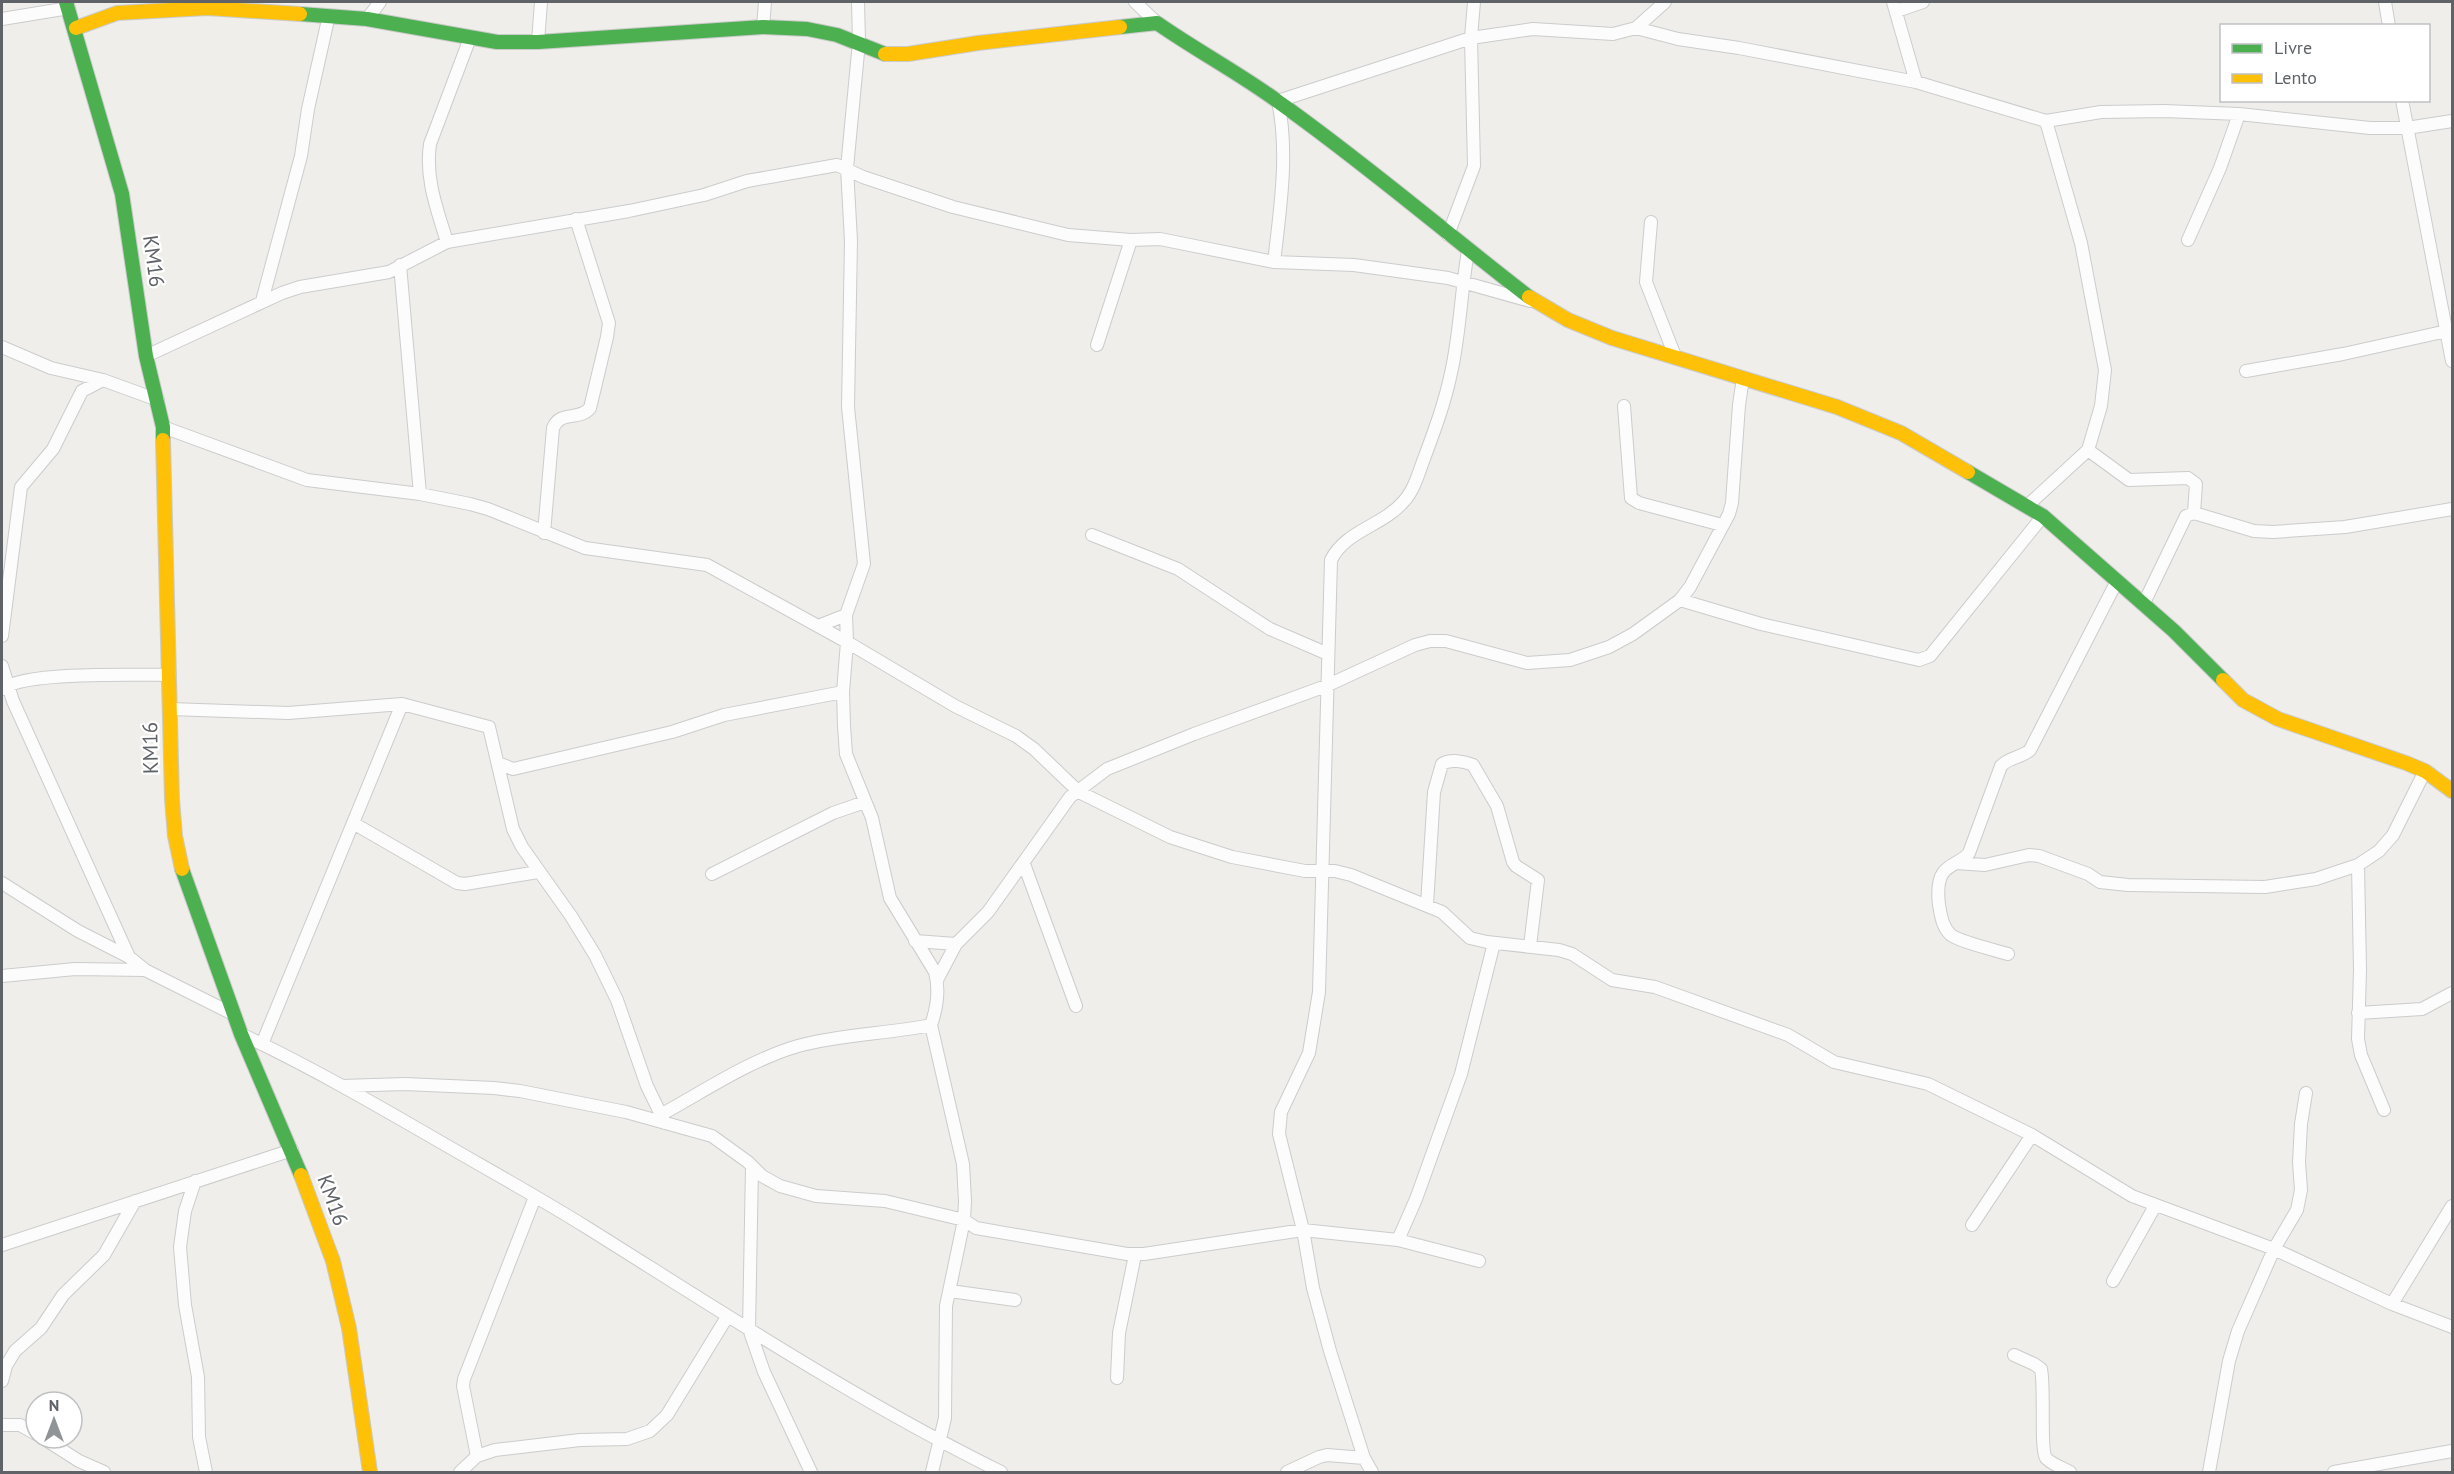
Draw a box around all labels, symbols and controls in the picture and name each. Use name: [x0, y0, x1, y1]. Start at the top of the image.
legend: [2220, 24, 2430, 102]
text: Livre: [2274, 36, 2312, 59]
text: Lento: [2274, 66, 2317, 89]
street label: KM16: [137, 233, 171, 289]
street label: KM16: [136, 722, 164, 774]
street label: KM16: [311, 1171, 355, 1229]
north arrow: [24, 1390, 84, 1450]
text: N: [49, 1395, 59, 1415]

